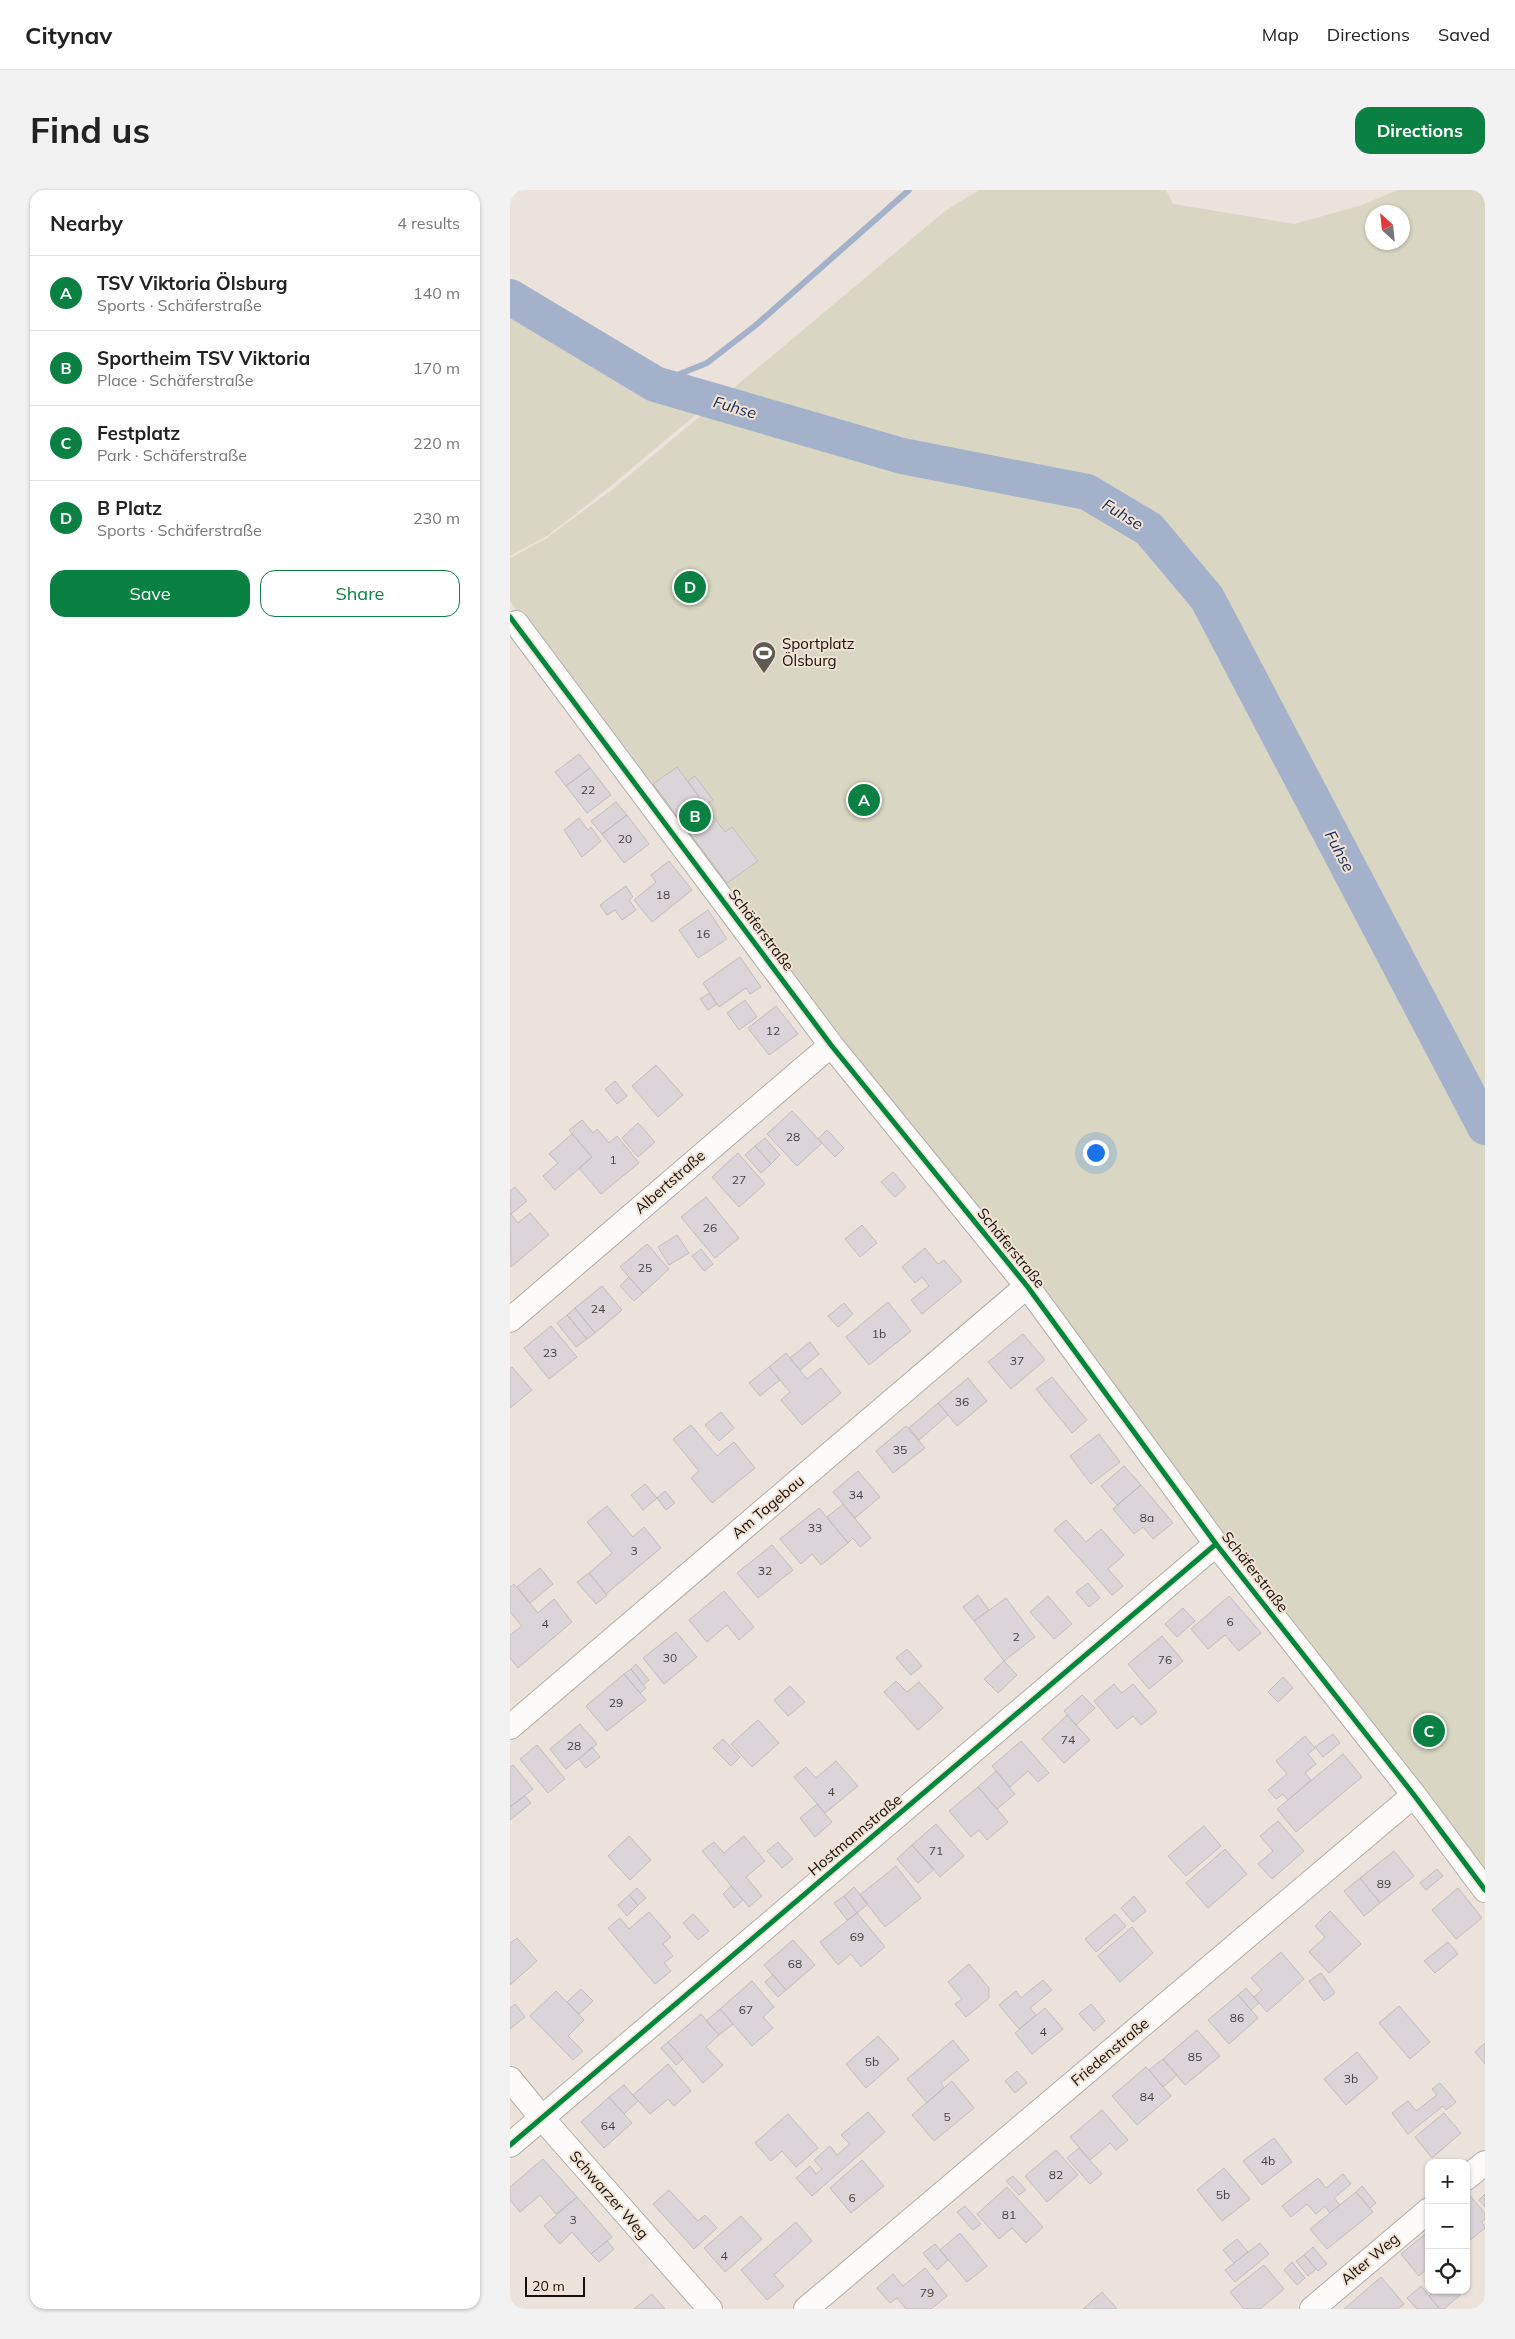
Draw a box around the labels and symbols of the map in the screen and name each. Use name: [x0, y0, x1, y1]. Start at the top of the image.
north arrow: [1365, 205, 1410, 250]
water label: Fuhse: [711, 391, 759, 423]
water label: Fuhse: [1099, 494, 1147, 534]
pin: D: [674, 568, 706, 606]
place label: Sportplatz Ölsburg: [782, 634, 855, 670]
sports icon: Sportplatz Ölsburg: [751, 640, 777, 674]
pin: A: [848, 781, 880, 819]
house number: 22: [581, 782, 595, 797]
pin: B: [679, 797, 711, 835]
water label: Fuhse: [1321, 827, 1359, 875]
house number: 20: [618, 831, 632, 846]
street label: Schäferstraße: [724, 885, 798, 974]
house number: 18: [656, 887, 670, 902]
house number: 16: [696, 926, 710, 941]
house number: 12: [766, 1023, 780, 1038]
house number: 28: [786, 1129, 800, 1144]
your location: [1083, 1140, 1109, 1166]
street label: Albertstraße: [630, 1146, 709, 1218]
house number: 1: [609, 1152, 617, 1167]
house number: 27: [732, 1172, 746, 1187]
street label: Schäferstraße: [973, 1204, 1049, 1292]
house number: 26: [703, 1220, 717, 1235]
house number: 25: [638, 1260, 652, 1275]
house number: 24: [591, 1301, 605, 1316]
house number: 1b: [872, 1326, 886, 1341]
house number: 23: [543, 1345, 557, 1360]
house number: 37: [1010, 1353, 1024, 1368]
house number: 36: [955, 1394, 969, 1409]
house number: 35: [893, 1442, 907, 1457]
street label: Am Tagebau: [728, 1471, 808, 1542]
house number: 34: [849, 1487, 863, 1502]
house number: 8a: [1140, 1510, 1154, 1525]
house number: 33: [808, 1520, 822, 1535]
street label: Schäferstraße: [1218, 1527, 1293, 1616]
house number: 3: [630, 1543, 638, 1558]
house number: 32: [758, 1563, 772, 1578]
house number: 6: [1226, 1614, 1234, 1629]
house number: 4: [541, 1616, 549, 1631]
house number: 2: [1012, 1629, 1020, 1644]
house number: 30: [663, 1650, 677, 1665]
house number: 76: [1158, 1652, 1172, 1667]
house number: 29: [609, 1695, 623, 1710]
pin: C: [1413, 1712, 1445, 1750]
house number: 74: [1061, 1732, 1075, 1747]
house number: 28: [567, 1738, 581, 1753]
house number: 4: [827, 1784, 835, 1799]
street label: Hostmannstraße: [804, 1790, 906, 1880]
house number: 71: [929, 1843, 943, 1858]
house number: 89: [1377, 1876, 1391, 1891]
house number: 69: [850, 1929, 864, 1944]
house number: 68: [788, 1956, 802, 1971]
house number: 67: [739, 2002, 753, 2017]
house number: 86: [1230, 2010, 1244, 2025]
street label: Friedenstraße: [1067, 2013, 1153, 2090]
house number: 4: [1039, 2024, 1047, 2039]
house number: 85: [1188, 2049, 1202, 2064]
house number: 5b: [865, 2054, 879, 2069]
house number: 3b: [1344, 2071, 1358, 2086]
house number: 84: [1140, 2089, 1154, 2104]
house number: 5: [943, 2109, 951, 2124]
house number: 64: [601, 2118, 615, 2133]
street label: Schwarzer Weg: [566, 2147, 653, 2243]
house number: 4b: [1261, 2153, 1275, 2168]
house number: 82: [1049, 2167, 1063, 2182]
house number: 5b: [1216, 2187, 1230, 2202]
house number: 6: [848, 2190, 856, 2205]
house number: 81: [1002, 2207, 1016, 2222]
house number: 3: [569, 2212, 577, 2227]
street label: Alter Weg: [1337, 2229, 1403, 2288]
house number: 4: [720, 2248, 728, 2263]
scale bar: [525, 2274, 585, 2297]
house number: 79: [920, 2285, 934, 2300]

